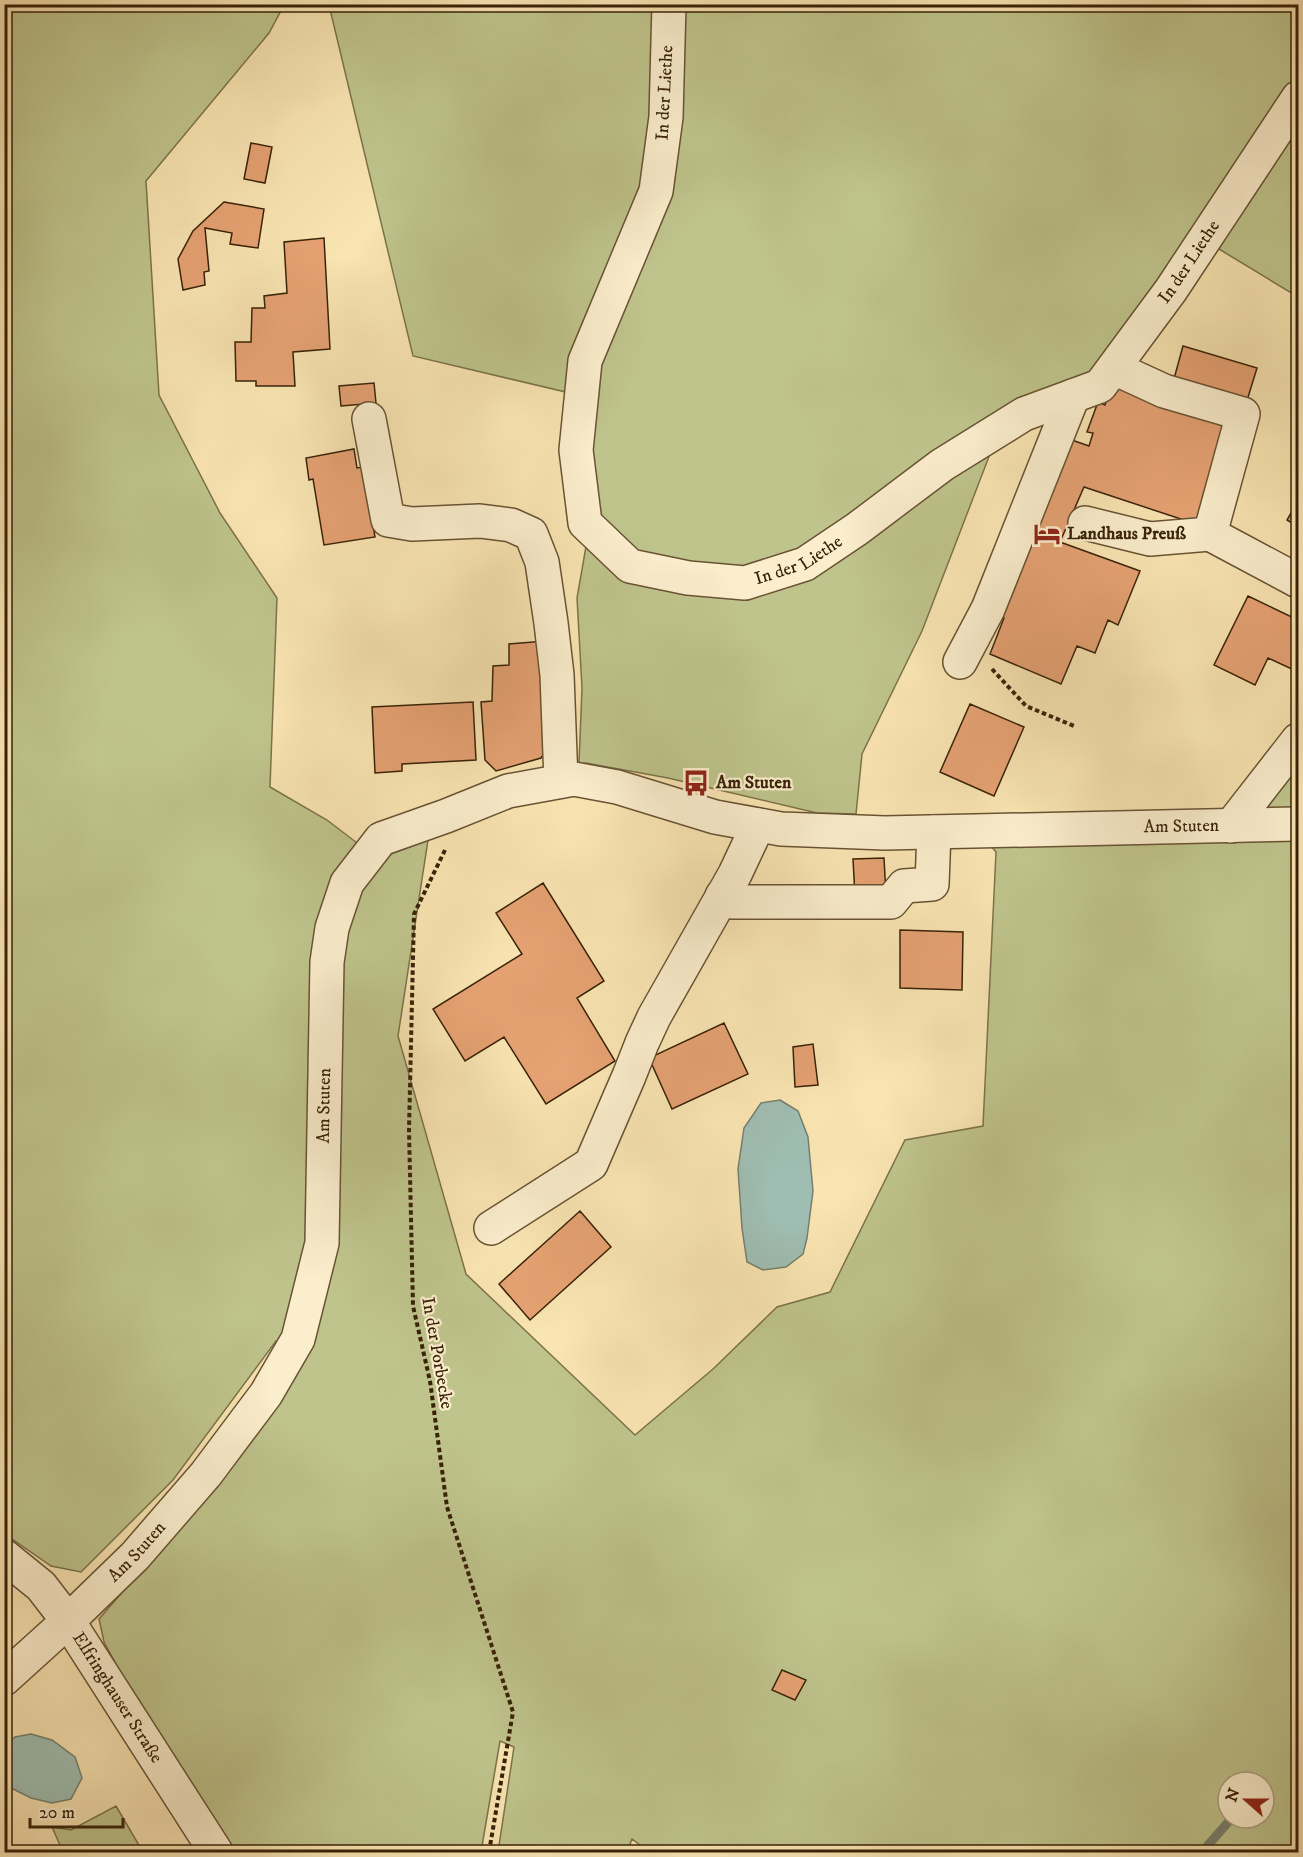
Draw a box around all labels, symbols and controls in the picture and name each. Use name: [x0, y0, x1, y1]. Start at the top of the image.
street label: In der Liethe: [652, 45, 678, 141]
street label: In der Liethe: [1154, 216, 1225, 308]
hotel icon: Landhaus Preuß: [1032, 519, 1062, 549]
place label: Landhaus Preuß: [1067, 523, 1186, 545]
street label: In der Liethe: [752, 531, 847, 590]
bus stop icon: Am Stuten: [681, 768, 711, 798]
place label: Am Stuten: [715, 772, 792, 794]
street label: Am Stuten: [1144, 815, 1220, 838]
street label: Am Stuten: [313, 1067, 336, 1144]
street label: In der Porbecke: [416, 1295, 458, 1411]
street label: Am Stuten: [103, 1517, 171, 1587]
street label: Elfringhauser Straße: [67, 1628, 167, 1767]
north arrow: [1216, 1770, 1276, 1830]
text: N: [1221, 1785, 1245, 1805]
scale bar: [30, 1791, 123, 1829]
text: 20 m: [39, 1802, 75, 1824]

